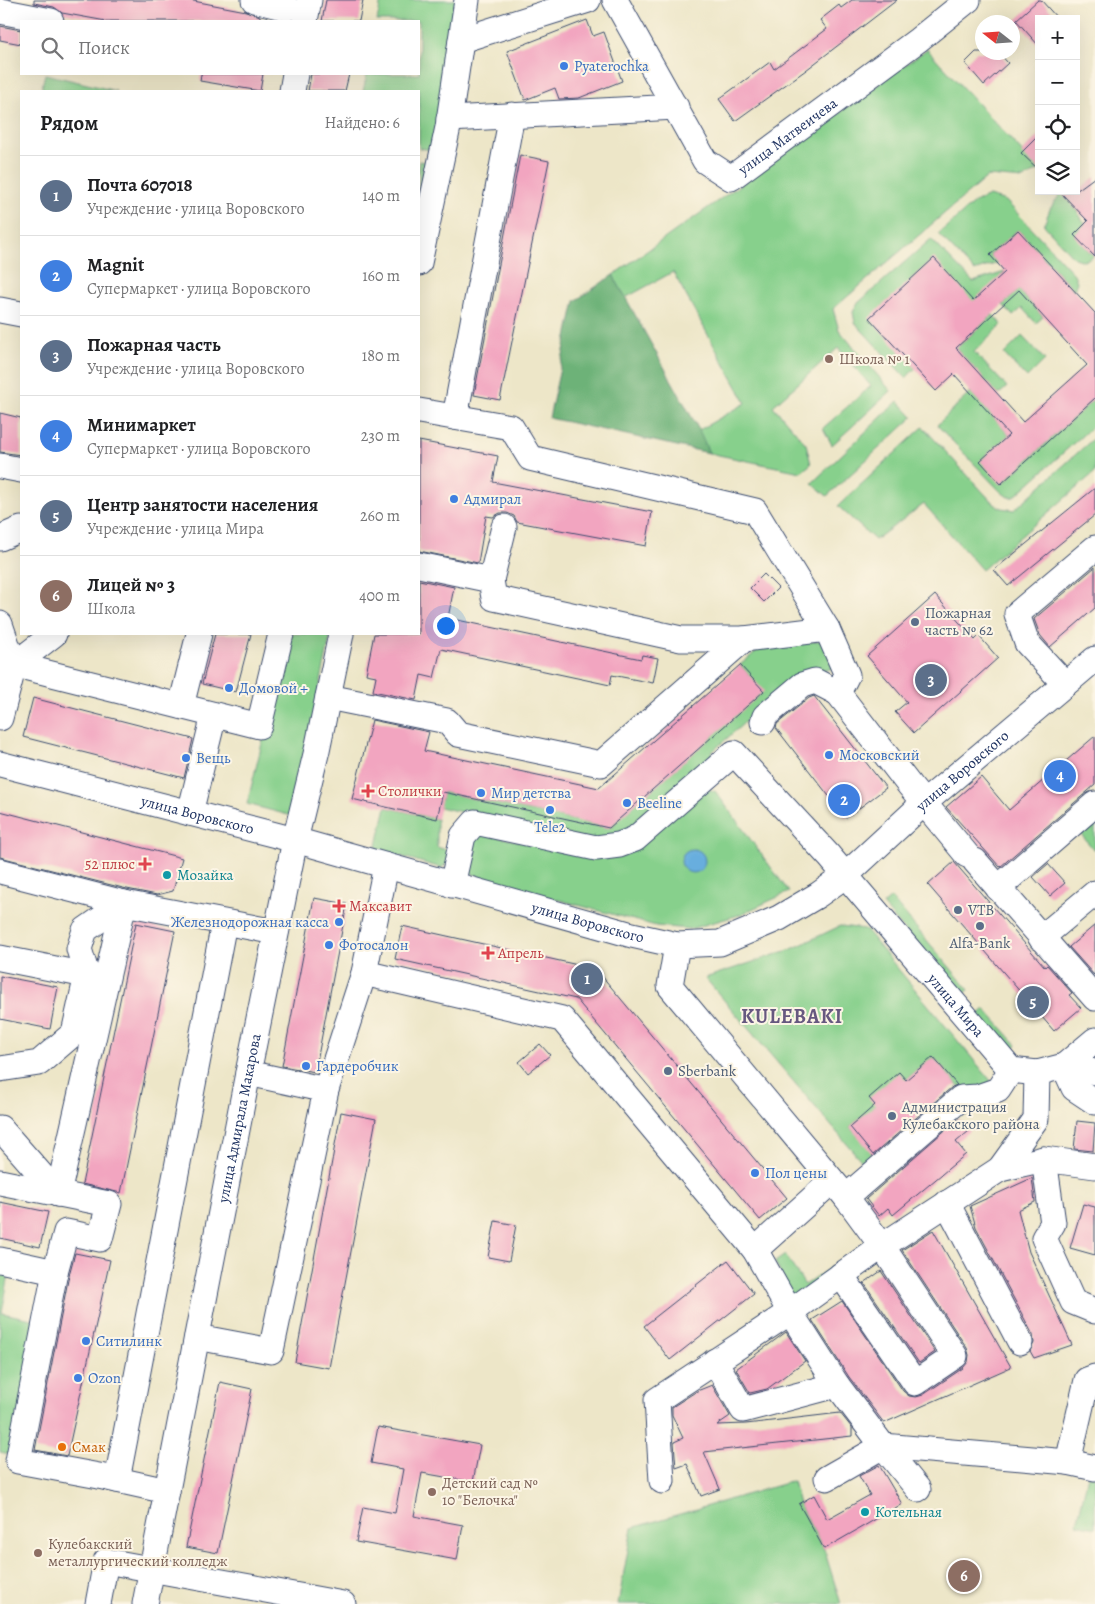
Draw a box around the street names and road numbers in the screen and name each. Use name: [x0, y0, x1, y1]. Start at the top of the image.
street label: улица Матвеичева: [733, 93, 841, 180]
street label: улица Воровского: [911, 726, 1013, 816]
street label: улица Воровского: [138, 791, 256, 839]
street label: улица Воровского: [529, 897, 646, 947]
street label: улица Мира: [923, 969, 989, 1041]
street label: улица Адмирала Макарова: [213, 1032, 266, 1205]

